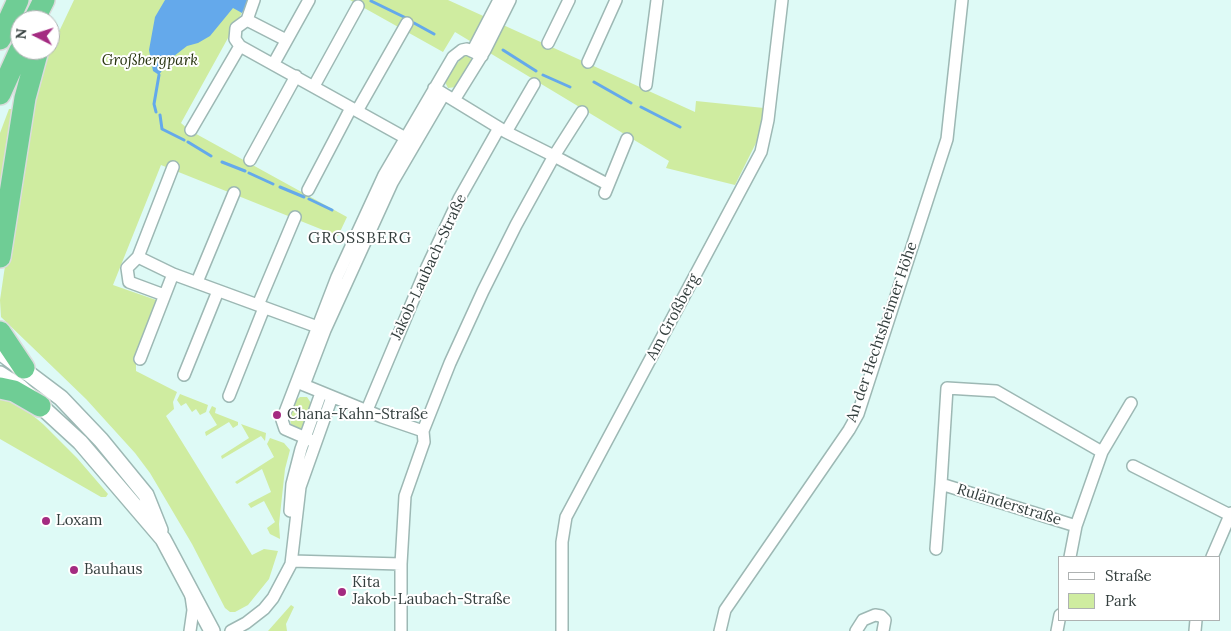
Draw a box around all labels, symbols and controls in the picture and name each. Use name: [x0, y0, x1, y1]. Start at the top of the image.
north arrow: [10, 10, 60, 60]
text: N: [12, 28, 30, 40]
park label: Großbergpark: [102, 52, 198, 70]
street label: Jakob-Laubach-Straße: [387, 191, 471, 343]
district label: GROSSBERG: [307, 228, 413, 248]
street label: An der Hechtsheimer Höhe: [843, 239, 921, 425]
street label: Am Großberg: [643, 271, 703, 363]
place label: Chana-Kahn-Straße: [287, 406, 428, 424]
marker: Chana-Kahn-Straße: [271, 409, 283, 421]
street label: Ruländerstraße: [955, 481, 1063, 529]
place label: Loxam: [56, 512, 102, 530]
marker: Loxam: [40, 515, 52, 527]
legend: [1058, 556, 1221, 621]
place label: Bauhaus: [84, 561, 142, 579]
marker: Bauhaus: [68, 564, 80, 576]
text: Straße: [1105, 566, 1152, 585]
place label: Kita Jakob-Laubach-Straße: [352, 574, 511, 609]
marker: Kita Jakob-Laubach-Straße: [336, 586, 348, 598]
text: Park: [1105, 591, 1136, 610]

